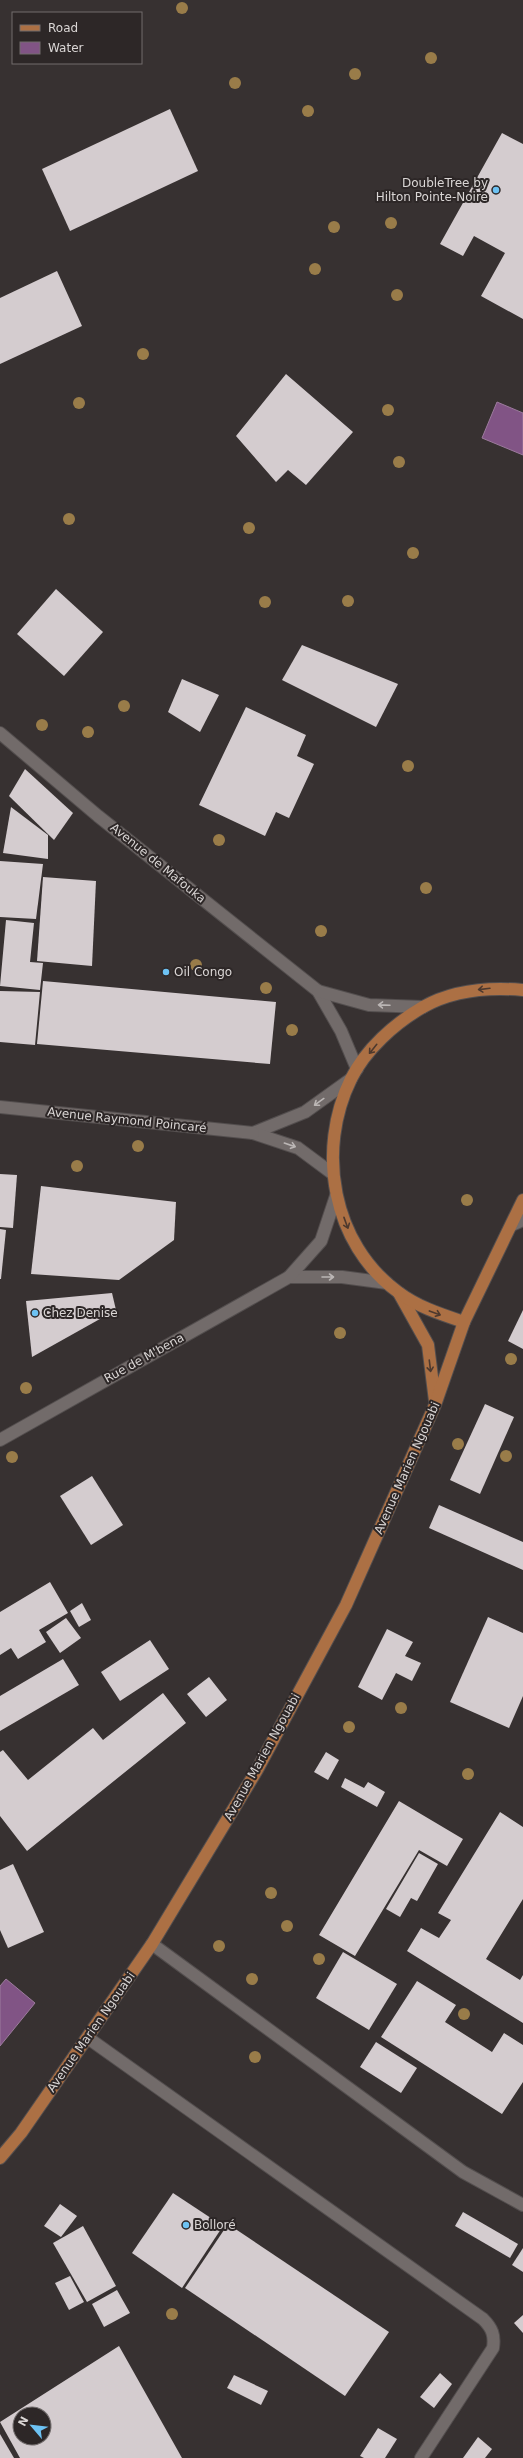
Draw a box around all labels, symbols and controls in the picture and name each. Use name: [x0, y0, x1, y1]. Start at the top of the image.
legend: [12, 12, 142, 64]
text: Road: [48, 21, 78, 35]
text: Water: [48, 41, 84, 55]
place label: DoubleTree by Hilton Pointe-Noire: [376, 176, 488, 204]
marker: DoubleTree by Hilton Pointe-Noire: [491, 185, 501, 195]
street label: Avenue de Mafouka: [108, 820, 208, 906]
place label: Oil Congo: [174, 965, 232, 979]
marker: Oil Congo: [161, 967, 171, 977]
one-way arrow: [478, 986, 491, 993]
one-way arrow: [378, 1002, 391, 1009]
one-way arrow: [369, 1044, 377, 1055]
one-way arrow: [314, 1098, 325, 1106]
street label: Avenue Raymond Poincaré: [47, 1105, 207, 1135]
one-way arrow: [284, 1142, 296, 1150]
one-way arrow: [342, 1217, 350, 1229]
one-way arrow: [321, 1273, 334, 1281]
place label: Chez Denise: [43, 1306, 118, 1320]
marker: Chez Denise: [30, 1308, 40, 1318]
one-way arrow: [429, 1309, 441, 1317]
street label: Rue de M'bena: [102, 1330, 186, 1386]
one-way arrow: [426, 1359, 434, 1372]
street label: Avenue Marien Ngouabi: [372, 1400, 442, 1536]
street label: Avenue Marien Ngouabi: [221, 1691, 303, 1823]
street label: Avenue Marien Ngouabi: [44, 1969, 138, 2095]
place label: Bolloré: [194, 2218, 236, 2232]
marker: Bolloré: [181, 2220, 191, 2230]
north arrow: [12, 2406, 52, 2446]
text: N: [16, 2414, 32, 2429]

